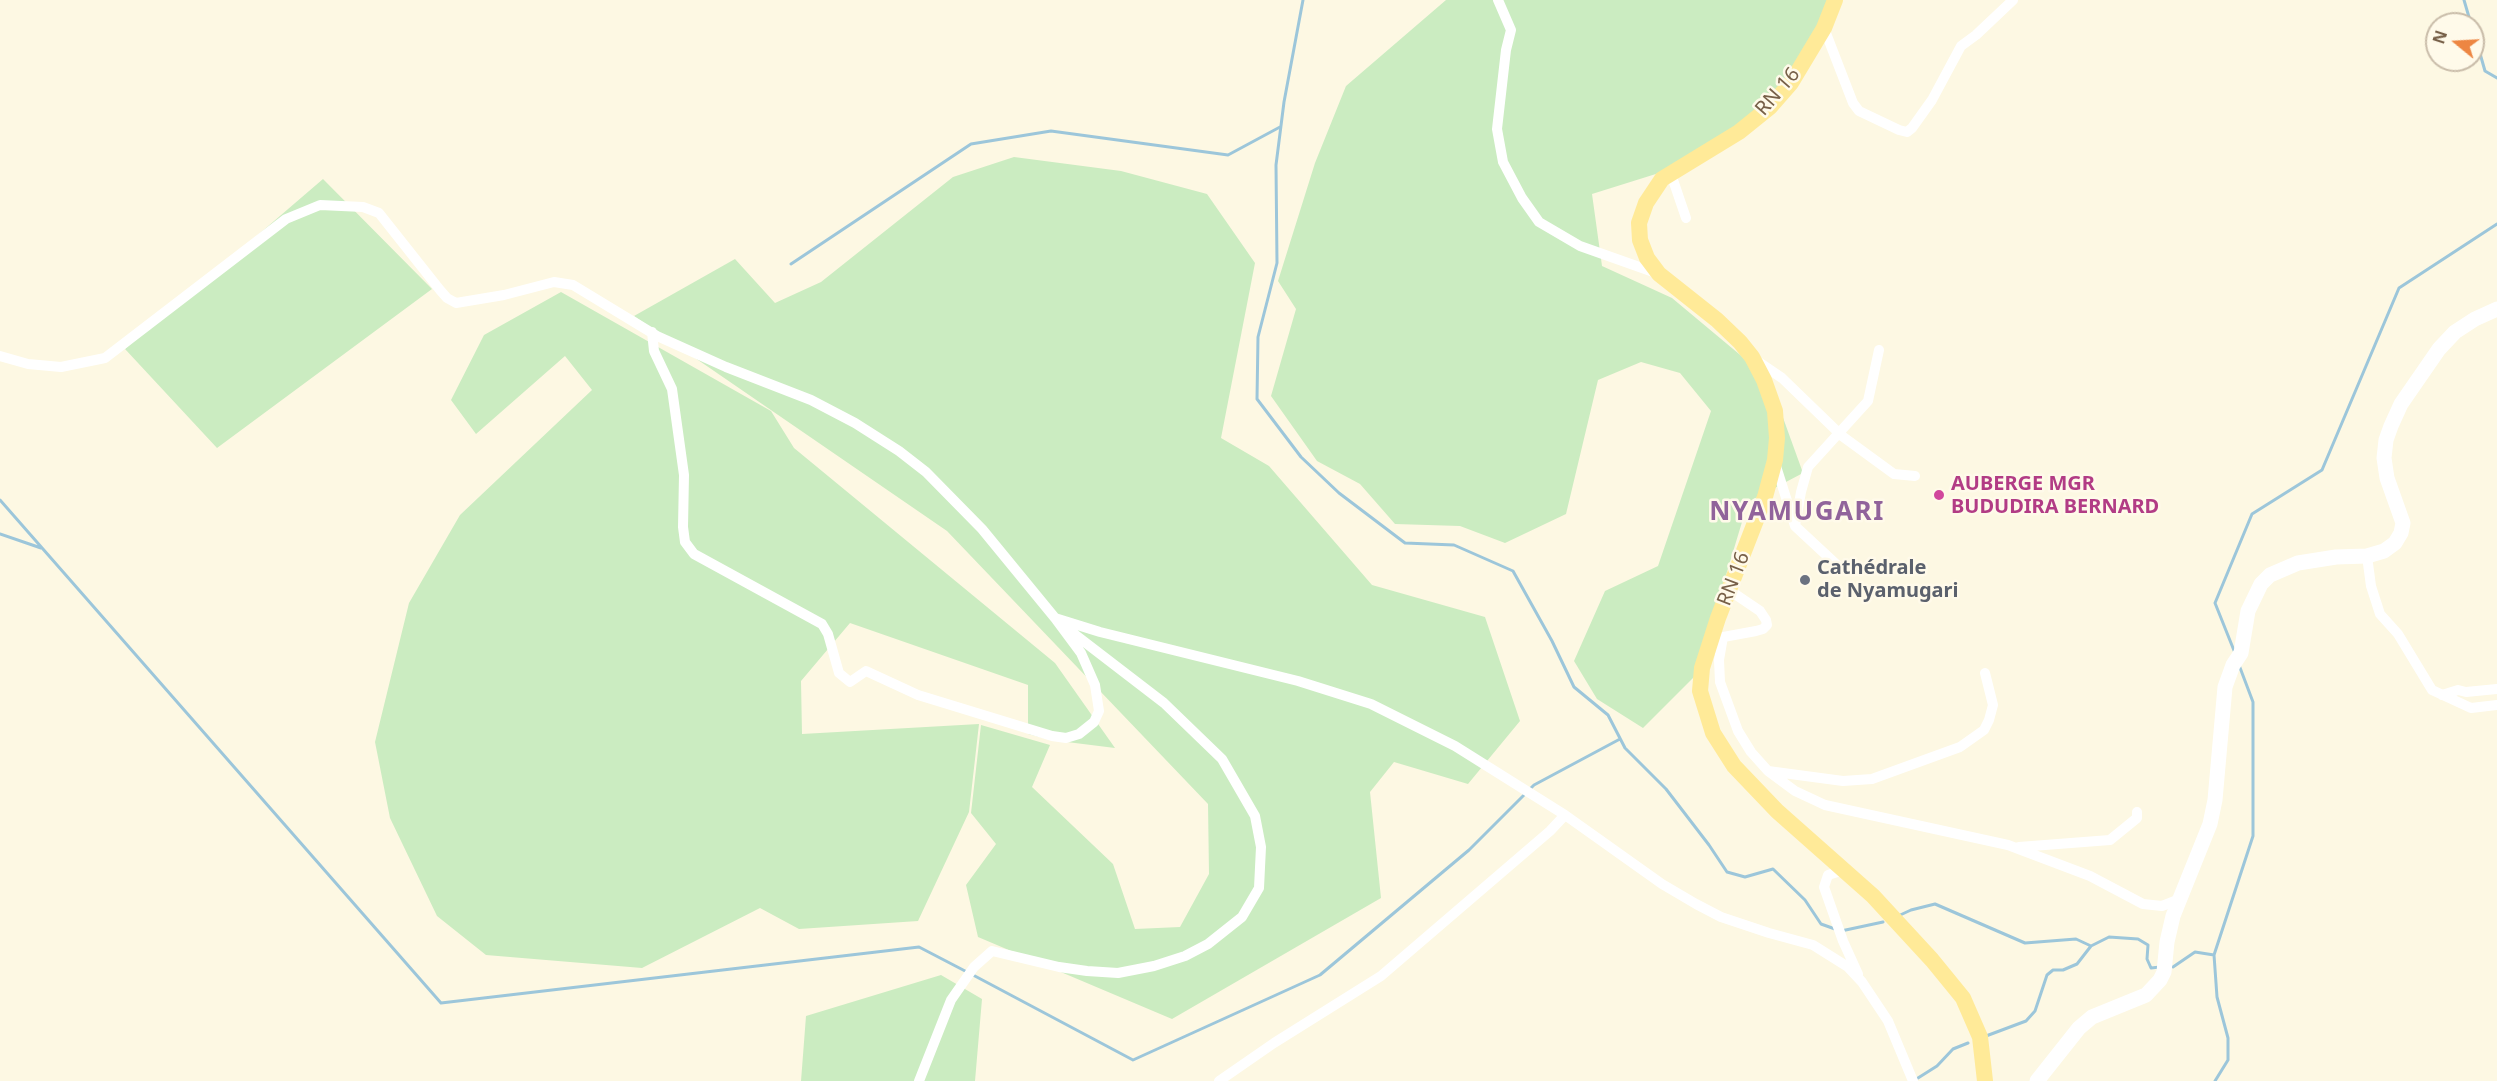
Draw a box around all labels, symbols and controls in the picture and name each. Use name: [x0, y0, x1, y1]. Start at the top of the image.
north arrow: [2425, 12, 2485, 72]
text: N: [2427, 27, 2452, 47]
street label: RN 16: [1751, 63, 1805, 121]
place label: AUBERGE MGR BUDUDIRA BERNARD: [1951, 472, 2159, 519]
marker: AUBERGE MGR BUDUDIRA BERNARD: [1932, 488, 1946, 502]
district label: NYAMUGARI: [1709, 497, 1885, 529]
street label: RN 16: [1713, 549, 1755, 609]
place label: Cathédrale de Nyamugari: [1817, 556, 1958, 603]
marker: Cathédrale de Nyamugari: [1798, 573, 1812, 587]

